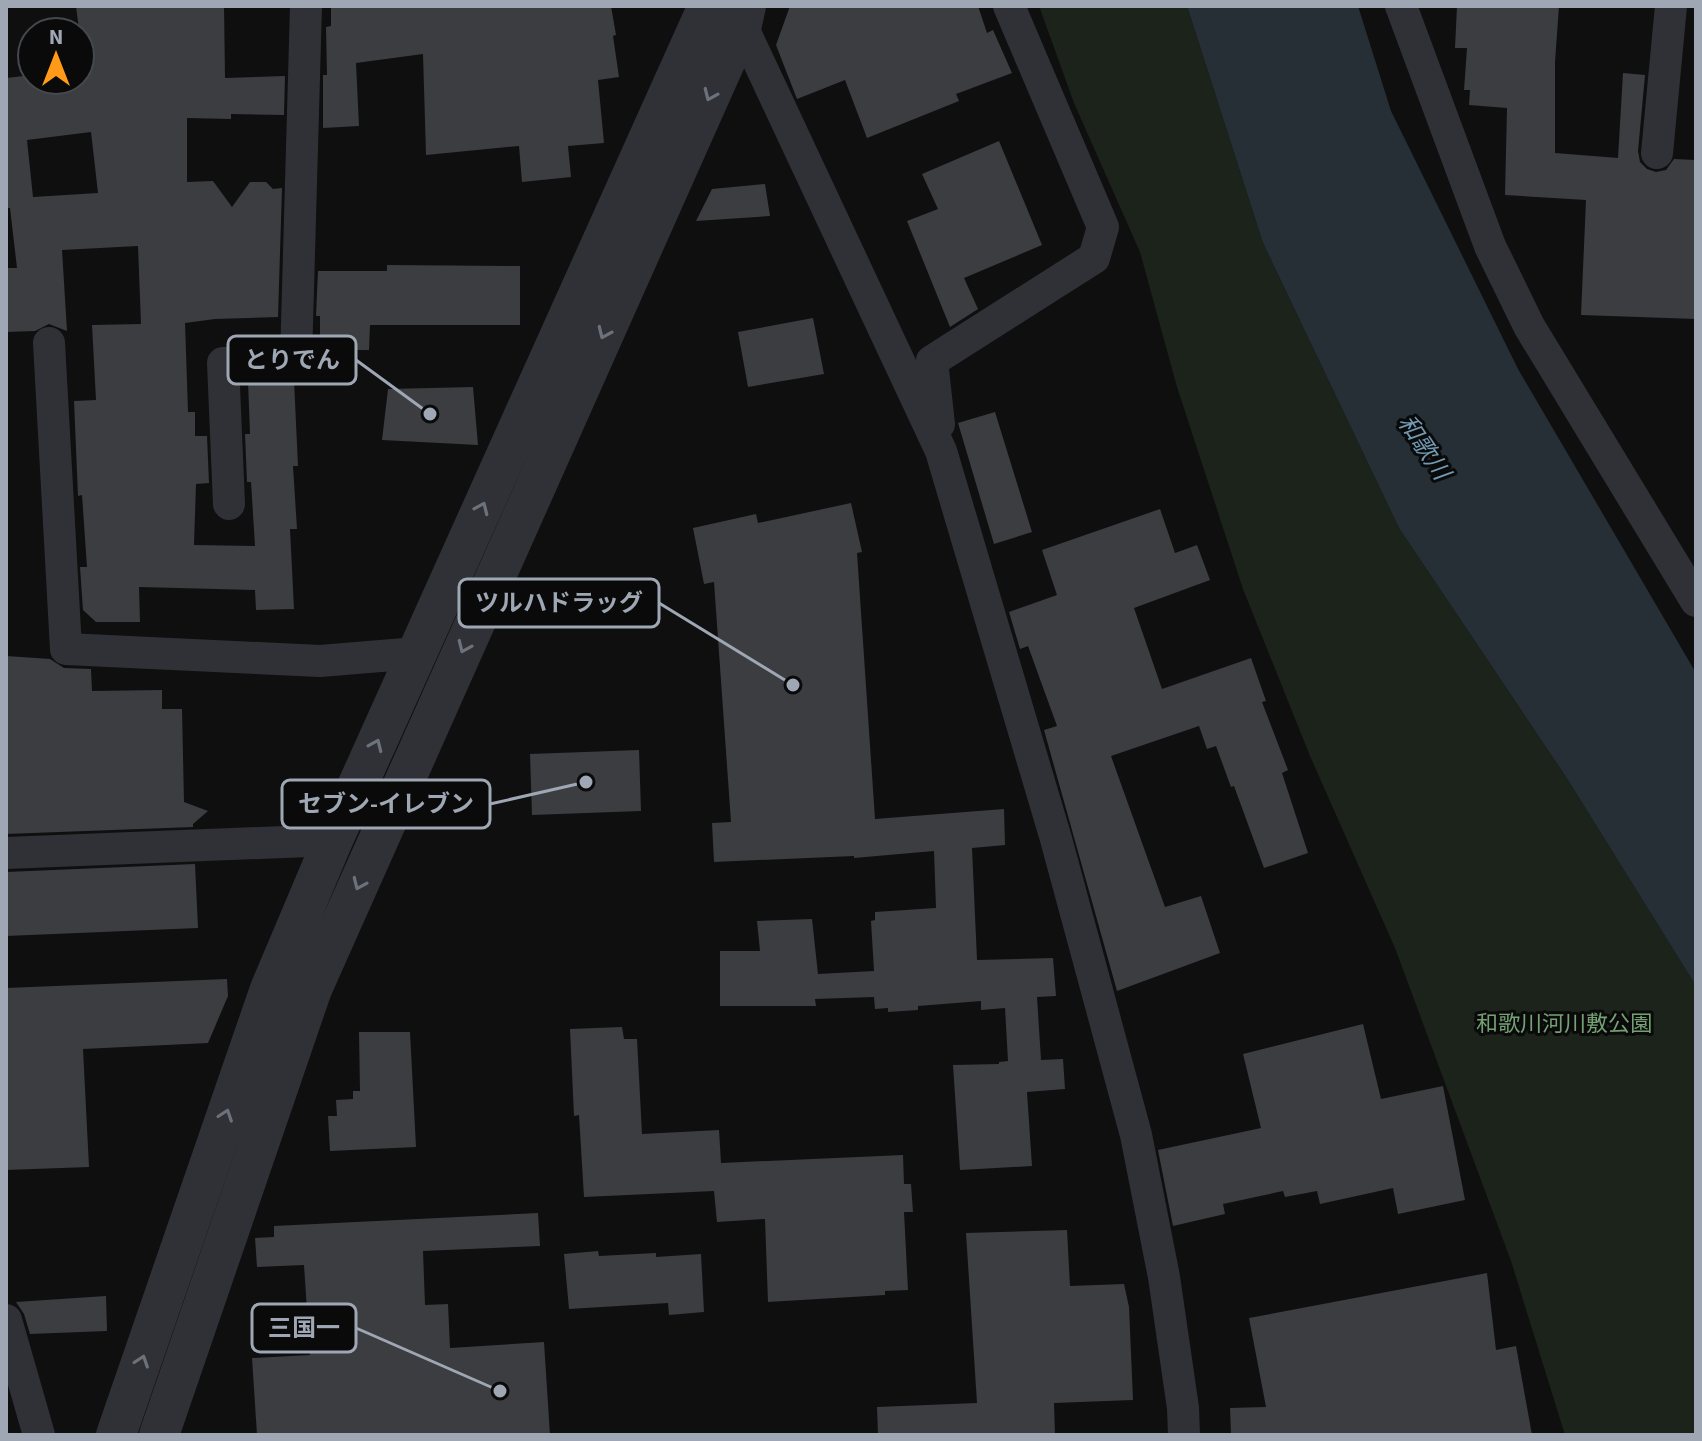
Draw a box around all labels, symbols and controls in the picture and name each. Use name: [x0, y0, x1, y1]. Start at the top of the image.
north arrow: [16, 16, 96, 96]
text: N: [49, 21, 63, 53]
one-way arrow: [704, 87, 720, 101]
one-way arrow: [598, 324, 614, 339]
callout: とりでん: [228, 336, 356, 384]
text: とりでん: [244, 343, 340, 378]
water label: 和歌川: [1389, 408, 1460, 489]
one-way arrow: [473, 501, 489, 516]
callout: ツルハドラッグ: [459, 579, 659, 627]
text: ツルハドラッグ: [475, 586, 643, 621]
one-way arrow: [458, 639, 474, 653]
one-way arrow: [366, 739, 382, 753]
callout: セブン-イレブン: [282, 780, 490, 828]
text: セブン-イレブン: [298, 787, 474, 822]
one-way arrow: [352, 876, 368, 891]
park label: 和歌川河川敷公園: [1476, 1008, 1652, 1040]
one-way arrow: [217, 1109, 233, 1123]
callout: 三国一: [252, 1304, 356, 1352]
text: 三国一: [268, 1311, 340, 1346]
one-way arrow: [132, 1355, 148, 1369]

